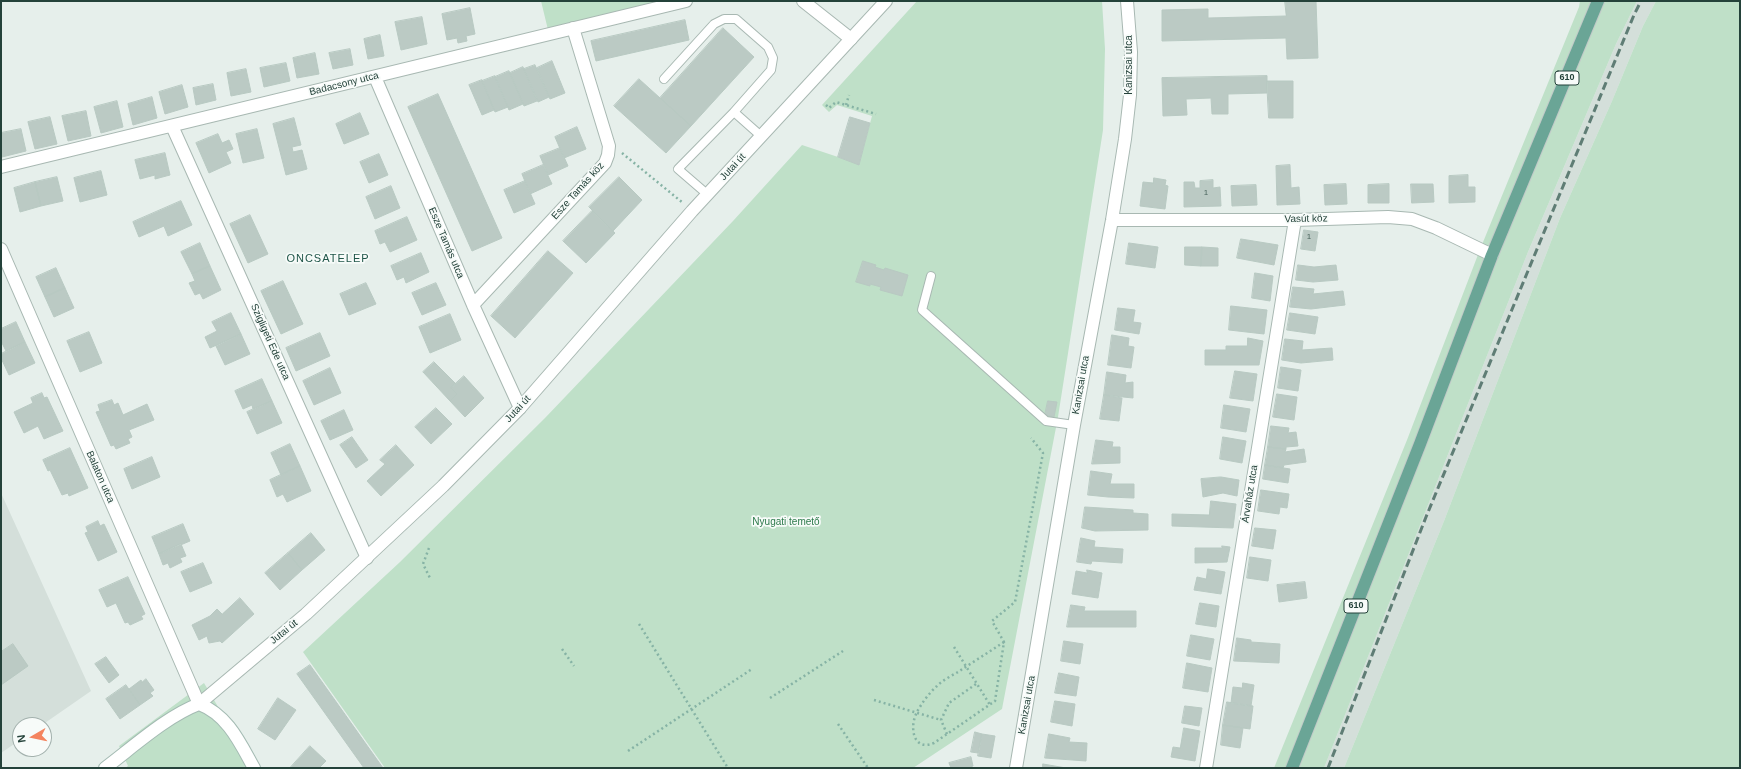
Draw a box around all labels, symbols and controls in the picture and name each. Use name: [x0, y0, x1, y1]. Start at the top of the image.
street label: Kanizsai utca: [1123, 35, 1135, 95]
street label: Badacsony utca: [308, 70, 380, 98]
road number: 610: [1555, 71, 1579, 85]
street label: Jutai út: [718, 151, 748, 183]
street label: Esze Tamás köz: [549, 160, 607, 222]
house number: 1: [1204, 188, 1208, 198]
street label: Esze Tamás utca: [426, 206, 466, 280]
street label: Vasút köz: [1284, 213, 1328, 225]
house number: 1: [1307, 232, 1311, 242]
district label: ONCSATELEP: [286, 252, 370, 266]
street label: Szigligeti Ede utca: [248, 302, 292, 382]
street label: Kanizsai utca: [1070, 355, 1092, 415]
street label: Jutai út: [503, 393, 533, 425]
street label: Balaton utca: [83, 449, 117, 505]
street label: Árvaház utca: [1240, 464, 1260, 524]
park label: Nyugati temető: [752, 516, 820, 528]
road number: 610: [1344, 599, 1368, 613]
street label: Jutai út: [268, 617, 300, 647]
street label: Kanizsai utca: [1016, 675, 1038, 735]
north arrow: [12, 717, 52, 757]
text: N: [15, 734, 28, 744]

